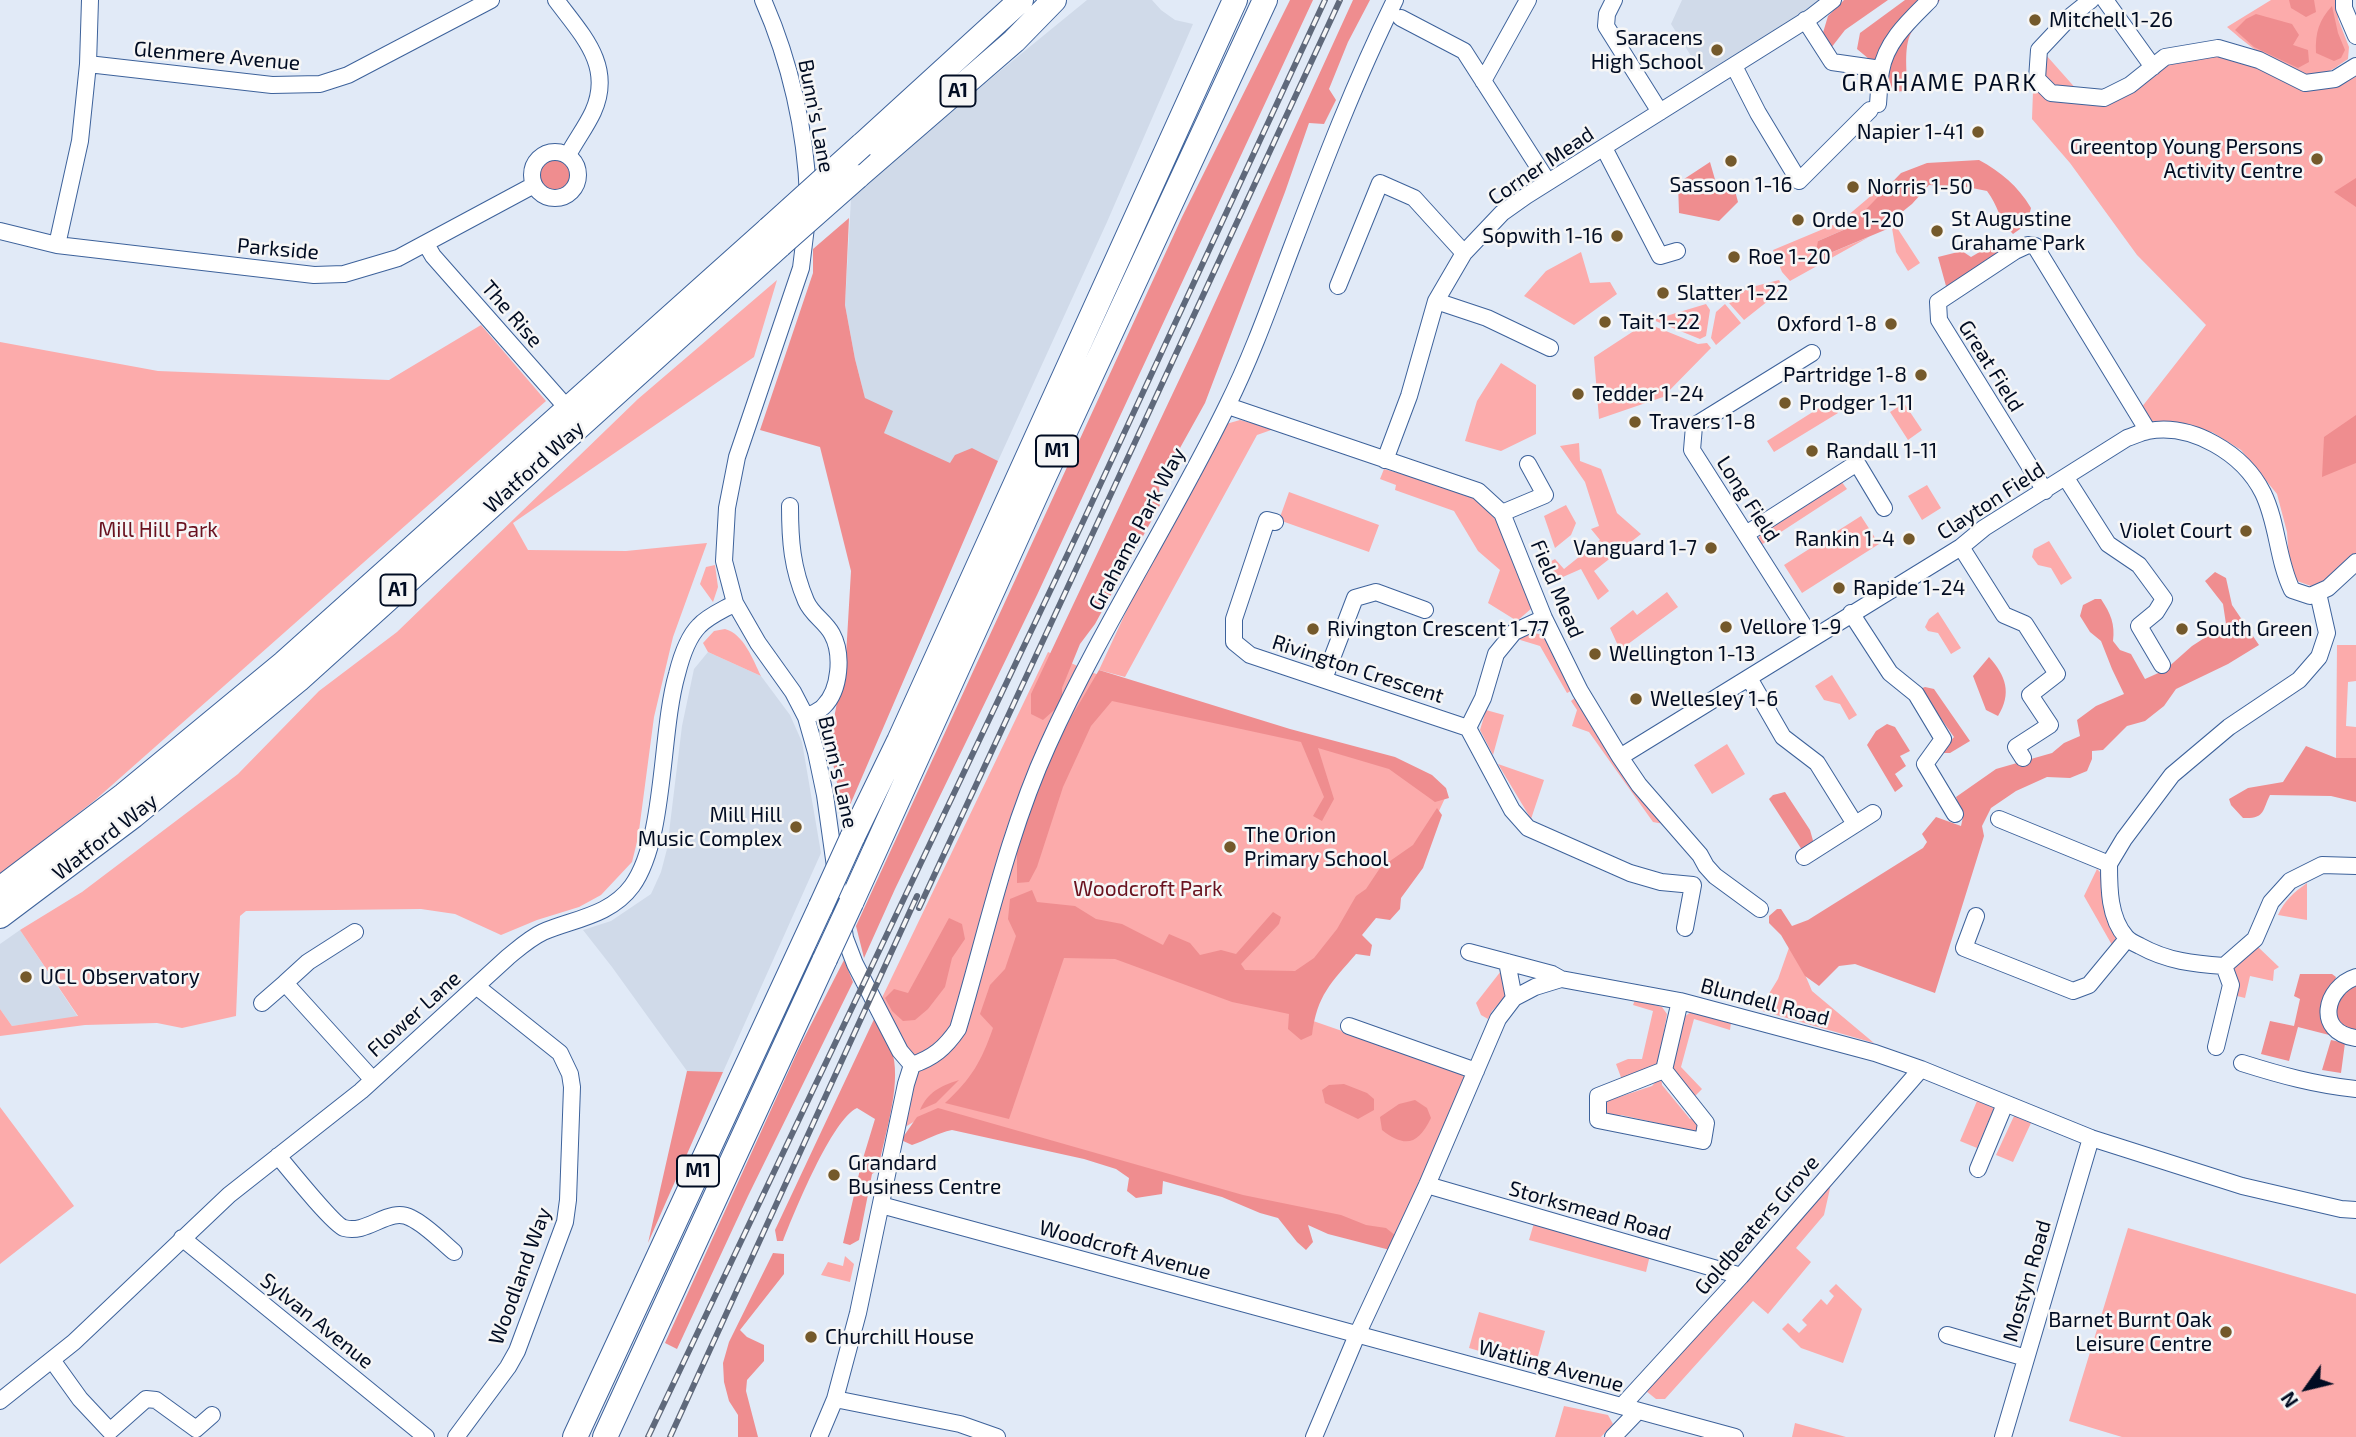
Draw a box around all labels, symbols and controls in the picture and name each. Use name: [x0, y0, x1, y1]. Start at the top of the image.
place label: Mitchell 1-26: [2049, 7, 2173, 33]
marker: Mitchell 1-26: [2027, 12, 2043, 28]
place label: Saracens High School: [1591, 25, 1703, 75]
street label: Glenmere Avenue: [133, 36, 301, 76]
marker: Saracens High School: [1709, 42, 1725, 58]
street label: Bunn's Lane: [793, 57, 839, 175]
district label: GRAHAME PARK: [1843, 69, 2037, 97]
road number: A1: [940, 76, 976, 106]
place label: Napier 1-41: [1857, 119, 1964, 145]
street label: Corner Mead: [1483, 121, 1599, 211]
marker: Napier 1-41: [1970, 124, 1986, 140]
place label: Greentop Young Persons Activity Centre: [2070, 134, 2303, 184]
marker: Greentop Young Persons Activity Centre: [2309, 151, 2325, 167]
marker: Sassoon 1-16: [1723, 153, 1739, 169]
place label: Sassoon 1-16: [1670, 172, 1792, 198]
place label: Norris 1-50: [1867, 174, 1973, 200]
marker: Norris 1-50: [1845, 179, 1861, 195]
place label: St Augustine Grahame Park: [1951, 206, 2085, 256]
place label: Orde 1-20: [1812, 207, 1904, 233]
marker: Orde 1-20: [1790, 212, 1806, 228]
place label: Sopwith 1-16: [1482, 223, 1603, 249]
marker: St Augustine Grahame Park: [1929, 223, 1945, 239]
marker: Sopwith 1-16: [1609, 228, 1625, 244]
street label: Parkside: [236, 233, 320, 265]
place label: Roe 1-20: [1748, 244, 1831, 270]
marker: Roe 1-20: [1726, 249, 1742, 265]
street label: The Rise: [476, 275, 548, 353]
place label: Slatter 1-22: [1677, 280, 1788, 306]
marker: Slatter 1-22: [1655, 285, 1671, 301]
place label: Tait 1-22: [1619, 309, 1700, 335]
place label: Oxford 1-8: [1777, 311, 1877, 337]
marker: Tait 1-22: [1597, 314, 1613, 330]
marker: Oxford 1-8: [1883, 316, 1899, 332]
street label: Great Field: [1953, 316, 2029, 416]
place label: Partridge 1-8: [1783, 362, 1907, 388]
marker: Partridge 1-8: [1913, 367, 1929, 383]
place label: Tedder 1-24: [1592, 381, 1704, 407]
marker: Tedder 1-24: [1570, 386, 1586, 402]
place label: Prodger 1-11: [1799, 390, 1913, 416]
marker: Prodger 1-11: [1777, 395, 1793, 411]
place label: Travers 1-8: [1649, 409, 1756, 435]
marker: Travers 1-8: [1627, 414, 1643, 430]
street label: Watford Way: [479, 415, 589, 519]
road number: M1: [1036, 436, 1078, 466]
place label: Randall 1-11: [1826, 438, 1937, 464]
street label: Grahame Park Way: [1083, 443, 1191, 615]
marker: Randall 1-11: [1804, 443, 1820, 459]
street label: Long Field: [1711, 451, 1785, 547]
street label: Clayton Field: [1932, 457, 2050, 545]
park label: Mill Hill Park: [98, 517, 218, 543]
place label: Violet Court: [2120, 518, 2232, 544]
marker: Violet Court: [2238, 523, 2254, 539]
place label: Rankin 1-4: [1795, 526, 1895, 552]
marker: Rankin 1-4: [1901, 531, 1917, 547]
place label: Vanguard 1-7: [1573, 535, 1697, 561]
street label: Field Mead: [1525, 536, 1589, 642]
marker: Vanguard 1-7: [1703, 540, 1719, 556]
road number: A1: [380, 575, 416, 606]
place label: Rapide 1-24: [1853, 575, 1965, 601]
marker: Rapide 1-24: [1831, 580, 1847, 596]
place label: Vellore 1-9: [1740, 614, 1842, 640]
place label: Rivington Crescent 1-77: [1327, 616, 1549, 642]
place label: South Green: [2196, 616, 2313, 642]
marker: Vellore 1-9: [1718, 619, 1734, 635]
marker: Rivington Crescent 1-77: [1305, 621, 1321, 637]
marker: South Green: [2174, 621, 2190, 637]
street label: Rivington Crescent: [1269, 629, 1447, 709]
place label: Wellington 1-13: [1609, 641, 1755, 667]
marker: Wellington 1-13: [1587, 646, 1603, 662]
place label: Wellesley 1-6: [1650, 686, 1778, 712]
marker: Wellesley 1-6: [1628, 691, 1644, 707]
street label: Bunn's Lane: [813, 713, 863, 831]
street label: Watford Way: [48, 788, 162, 886]
place label: Mill Hill Music Complex: [638, 802, 782, 852]
marker: Mill Hill Music Complex: [788, 819, 804, 835]
place label: The Orion Primary School: [1244, 822, 1389, 872]
marker: The Orion Primary School: [1222, 839, 1238, 855]
park label: Woodcroft Park: [1073, 876, 1223, 902]
place label: UCL Observatory: [40, 964, 200, 990]
street label: Flower Lane: [362, 966, 466, 1062]
marker: UCL Observatory: [18, 969, 34, 985]
street label: Blundell Road: [1698, 973, 1832, 1031]
place label: Grandard Business Centre: [848, 1150, 1001, 1200]
street label: Goldbeaters Grove: [1690, 1150, 1824, 1300]
road number: M1: [677, 1156, 719, 1186]
marker: Grandard Business Centre: [826, 1167, 842, 1183]
street label: Storksmead Road: [1506, 1176, 1674, 1246]
street label: Woodland Way: [483, 1204, 557, 1348]
street label: Woodcroft Avenue: [1036, 1215, 1214, 1285]
street label: Mostyn Road: [1998, 1217, 2056, 1345]
street label: Sylvan Avenue: [255, 1268, 379, 1374]
place label: Barnet Burnt Oak Leisure Centre: [2048, 1307, 2212, 1357]
place label: Churchill House: [825, 1324, 974, 1350]
marker: Barnet Burnt Oak Leisure Centre: [2218, 1324, 2234, 1340]
marker: Churchill House: [803, 1329, 819, 1345]
street label: Watling Avenue: [1475, 1334, 1627, 1398]
north arrow: [2272, 1353, 2342, 1423]
text: N: [2276, 1388, 2303, 1412]

